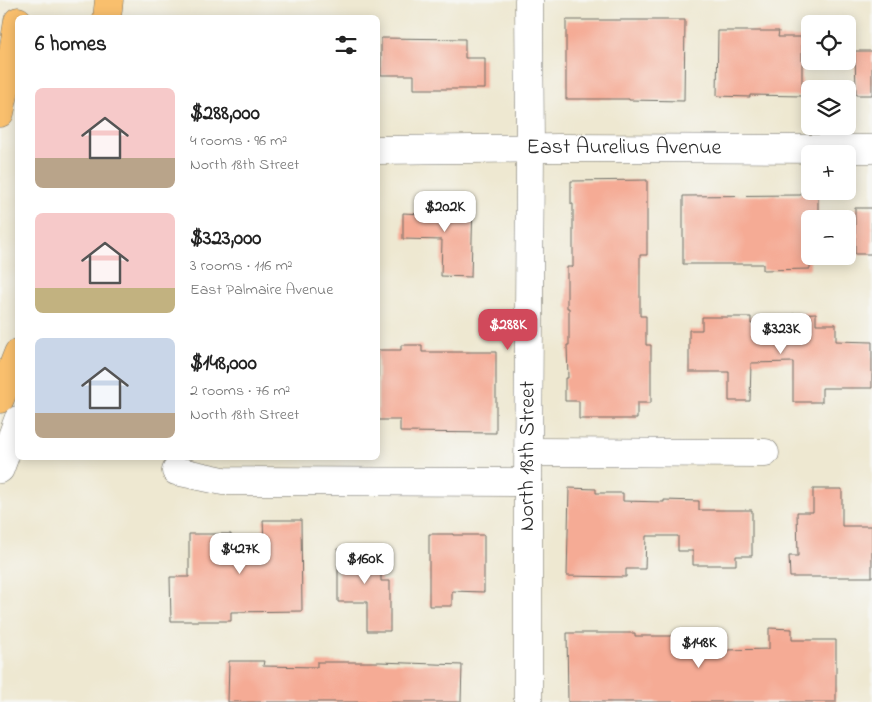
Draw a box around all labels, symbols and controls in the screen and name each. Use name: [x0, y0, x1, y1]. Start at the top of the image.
map controls: [801, 15, 856, 265]
button: locate: [801, 15, 856, 70]
text: 6 homes: [35, 30, 107, 60]
icon: filters: [332, 31, 360, 59]
button: layers: [801, 80, 856, 135]
text: $288,000: [190, 99, 260, 129]
icon: home: [75, 108, 135, 168]
text: 4 rooms · 96 m²: [190, 129, 287, 153]
street label: East Aurelius Avenue: [526, 132, 722, 165]
button: +: [801, 145, 856, 200]
text: North 18th Street: [190, 153, 299, 177]
pin: $202K: [410, 190, 480, 233]
text: $202K: [425, 195, 465, 219]
button: −: [801, 210, 856, 265]
text: $323,000: [190, 224, 261, 254]
icon: home: [75, 233, 135, 293]
text: 3 rooms · 116 m²: [190, 254, 293, 278]
text: East Palmaire Avenue: [190, 278, 333, 302]
pin: $288K: [473, 308, 543, 351]
pin: $323K: [746, 312, 816, 355]
text: $288K: [489, 313, 527, 337]
text: $323K: [762, 317, 800, 341]
text: $148,000: [190, 349, 257, 379]
icon: home: [75, 358, 135, 418]
text: 2 rooms · 76 m²: [190, 379, 290, 403]
street label: North 18th Street: [512, 380, 545, 531]
text: North 18th Street: [190, 403, 299, 427]
pin: $427K: [205, 532, 275, 575]
text: $427K: [221, 537, 259, 561]
pin: $160K: [330, 542, 400, 585]
text: $160K: [347, 547, 383, 571]
pin: $148K: [664, 626, 734, 669]
text: $148K: [681, 631, 717, 655]

